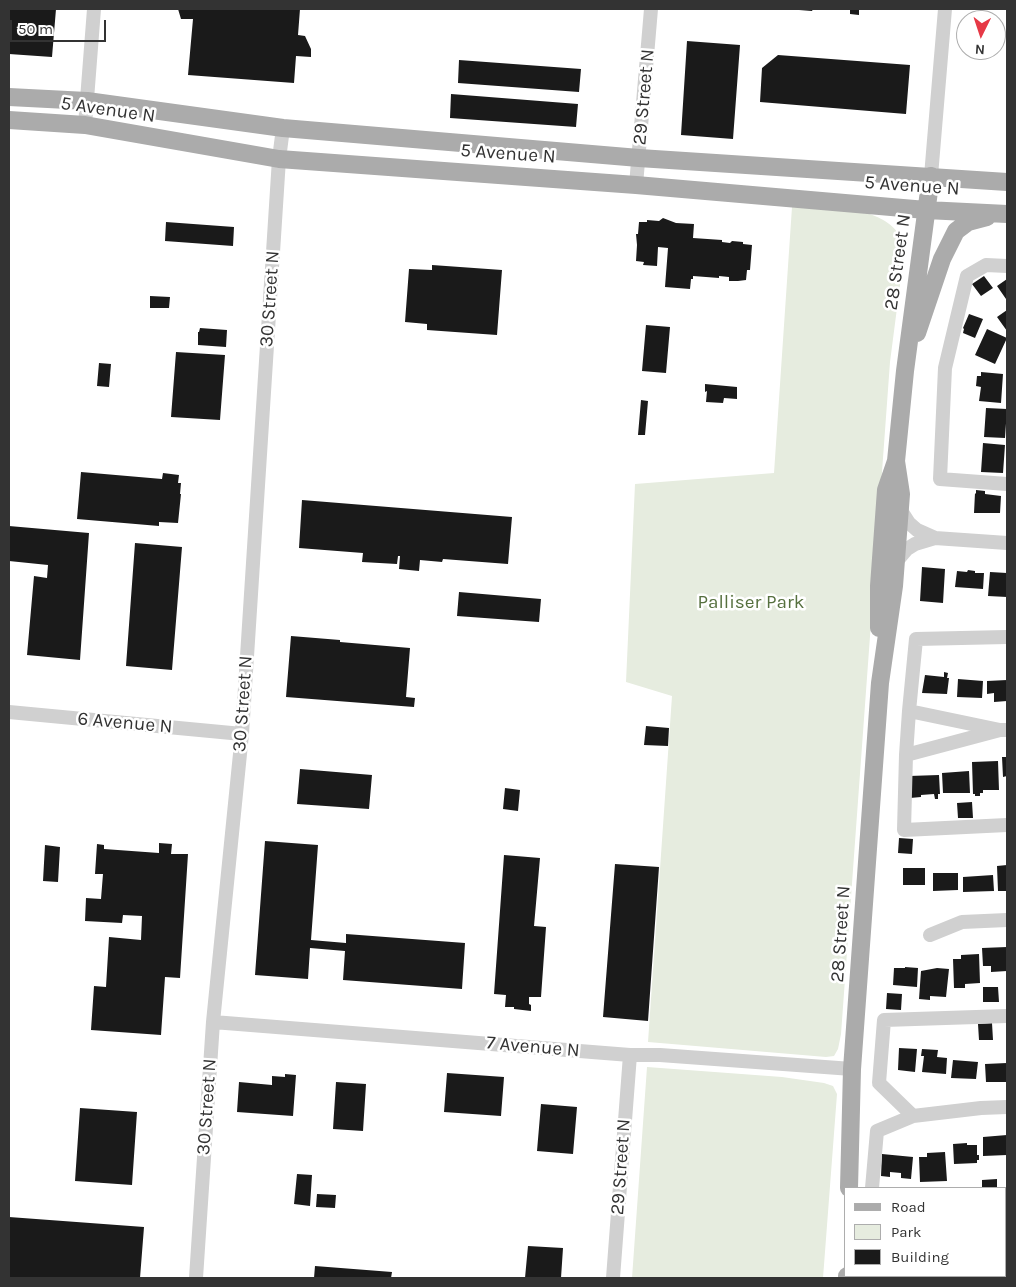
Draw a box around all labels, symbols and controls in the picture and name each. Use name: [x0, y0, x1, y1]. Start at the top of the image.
scale bar: [12, 10, 109, 42]
north arrow: [956, 10, 1006, 60]
text: 50 m: [18, 20, 53, 38]
text: N: [974, 41, 986, 58]
street label: 29 Street N: [628, 48, 660, 146]
street label: 5 Avenue N: [59, 92, 157, 128]
street label: 5 Avenue N: [460, 139, 556, 169]
street label: 5 Avenue N: [864, 171, 960, 201]
street label: 28 Street N: [880, 212, 916, 312]
street label: 30 Street N: [255, 250, 285, 348]
park label: Palliser Park: [698, 592, 804, 614]
street label: 30 Street N: [228, 655, 258, 753]
street label: 6 Avenue N: [76, 707, 174, 739]
street label: 28 Street N: [826, 885, 856, 983]
street label: 7 Avenue N: [485, 1032, 581, 1062]
street label: 30 Street N: [192, 1058, 222, 1156]
street label: 29 Street N: [606, 1118, 636, 1216]
legend: [844, 1187, 1006, 1277]
text: Road: [891, 1198, 926, 1216]
text: Park: [891, 1223, 921, 1241]
text: Building: [891, 1248, 949, 1266]

